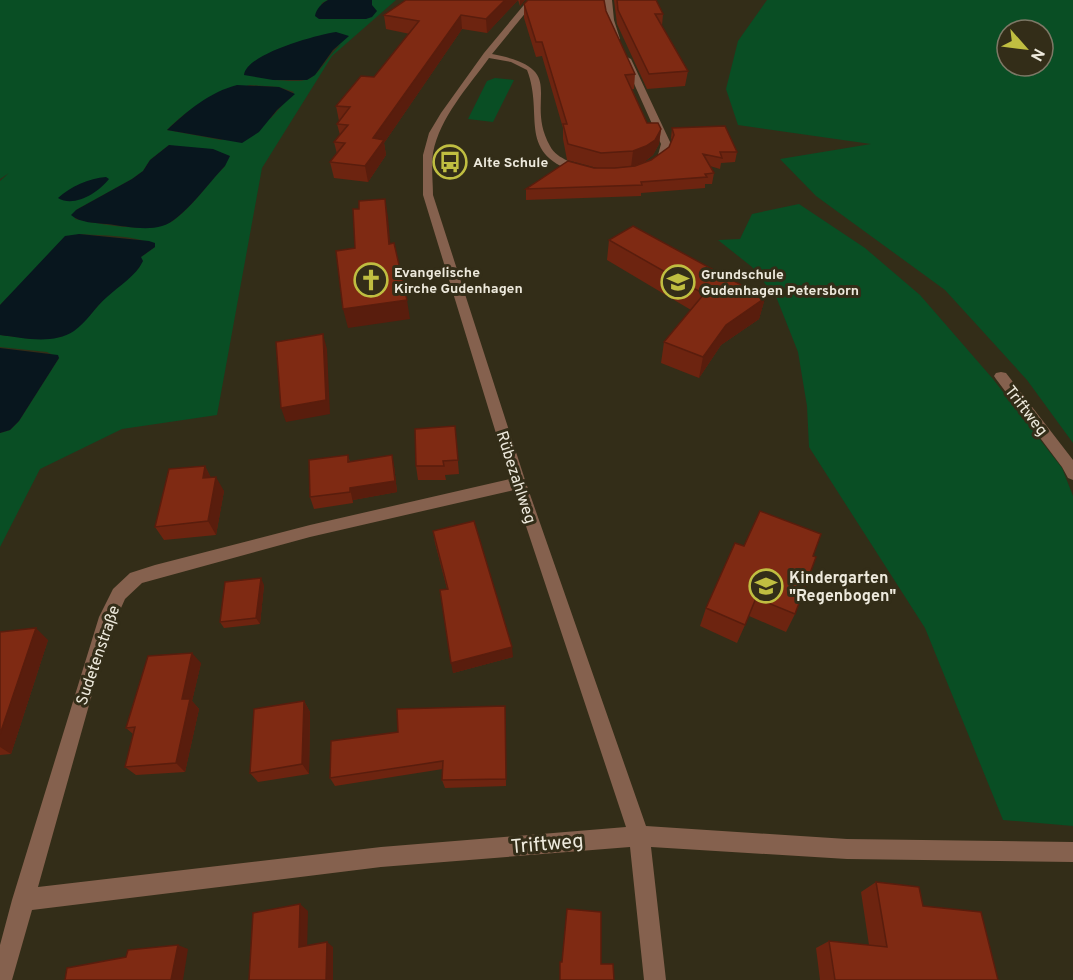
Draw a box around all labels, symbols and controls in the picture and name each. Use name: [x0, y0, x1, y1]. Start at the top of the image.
north arrow: [995, 18, 1055, 78]
text: N: [1025, 44, 1048, 64]
bus stop icon: Alte Schule: [432, 144, 468, 180]
place label: Alte Schule: [473, 155, 548, 172]
church icon: Evangelische Kirche Gudenhagen: [353, 262, 389, 298]
school or university icon: Grundschule Gudenhagen Petersborn: [660, 264, 696, 300]
place label: Evangelische Kirche Gudenhagen: [394, 265, 523, 298]
place label: Grundschule Gudenhagen Petersborn: [701, 267, 859, 300]
street label: Triftweg: [1000, 382, 1051, 440]
street label: Rübezahlweg: [491, 429, 539, 526]
school or university icon: Kindergarten "Regenbogen": [748, 568, 784, 604]
place label: Kindergarten "Regenbogen": [789, 569, 896, 607]
street label: Sudetenstraße: [72, 603, 125, 708]
street label: Triftweg: [510, 829, 585, 861]

